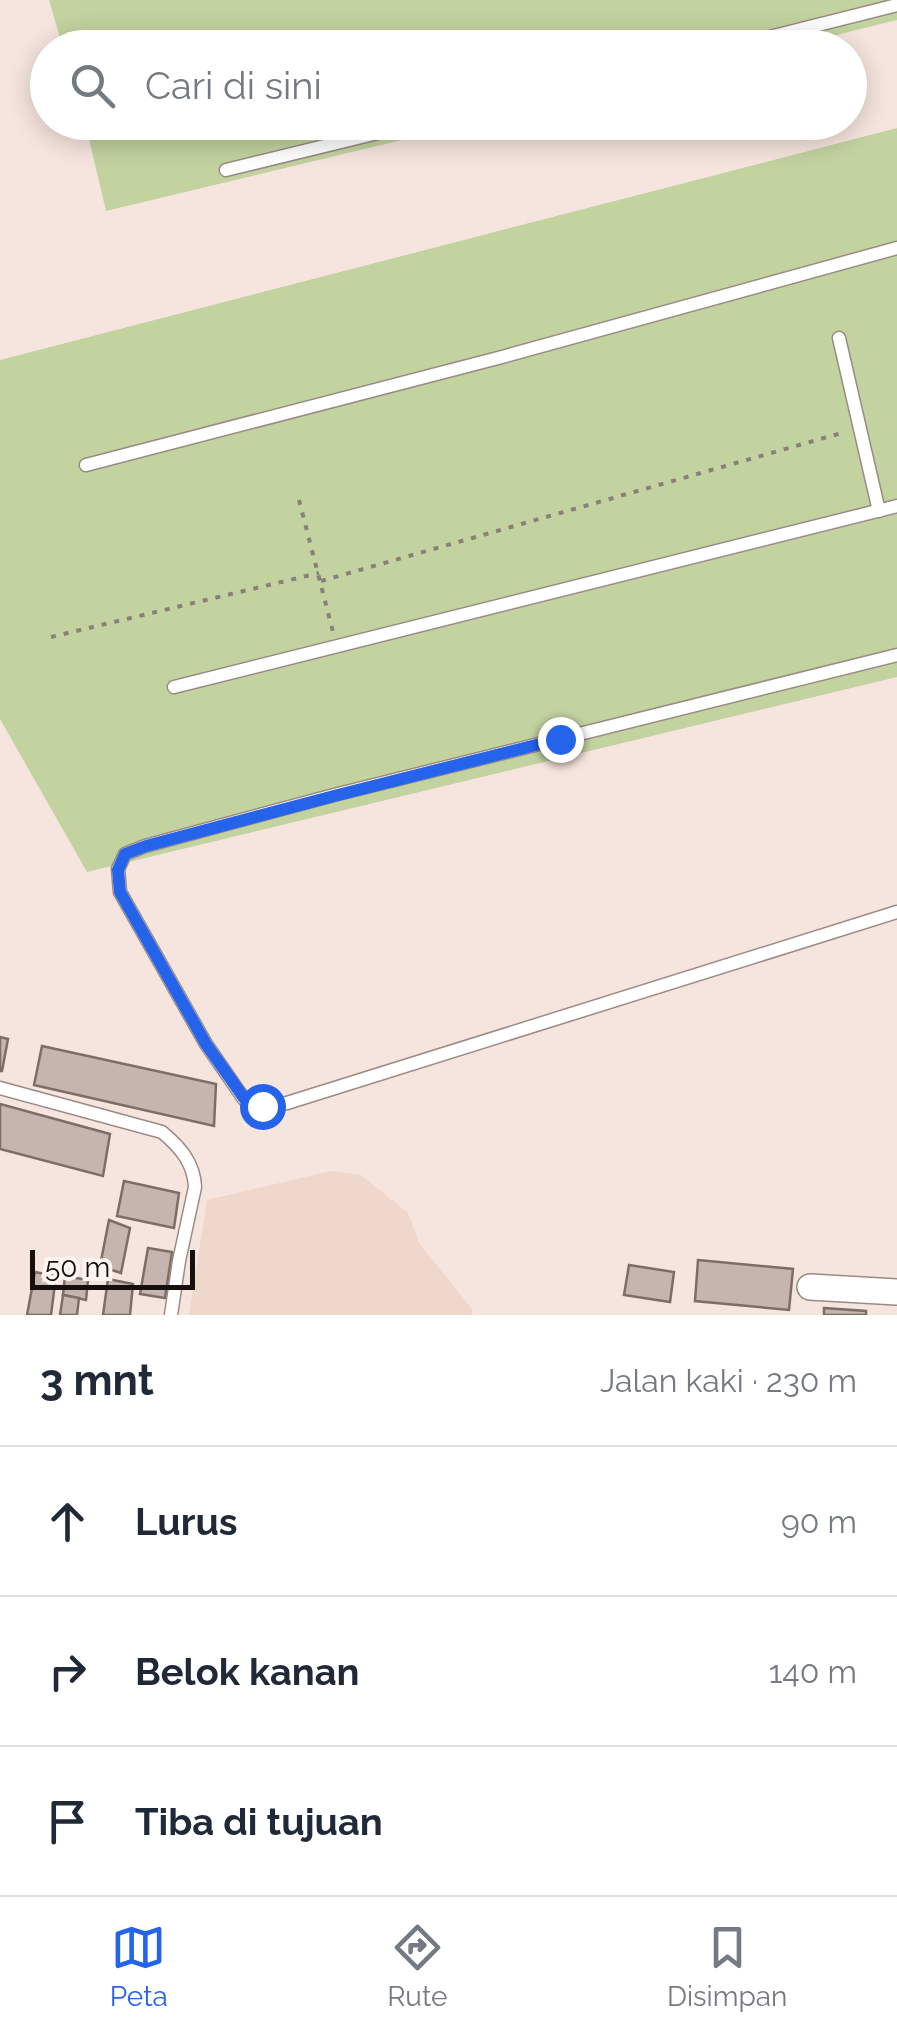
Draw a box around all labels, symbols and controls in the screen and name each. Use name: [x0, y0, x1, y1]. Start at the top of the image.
search box: [30, 30, 867, 140]
icon: search: [65, 58, 120, 113]
text: Cari di sini: [145, 63, 322, 108]
route end: [538, 717, 584, 763]
route start: [240, 1084, 286, 1130]
scale bar: [30, 1245, 195, 1290]
text: 50 m: [45, 1251, 110, 1284]
text: 3 mnt: [40, 1356, 154, 1405]
text: Jalan kaki · 230 m: [600, 1362, 857, 1399]
icon: ahead: [40, 1494, 95, 1549]
text: Lurus: [135, 1499, 238, 1544]
text: 90 m: [781, 1503, 857, 1540]
icon: right: [40, 1644, 95, 1699]
text: Belok kanan: [135, 1649, 360, 1694]
text: 140 m: [769, 1653, 857, 1690]
icon: arrive: [40, 1794, 95, 1849]
text: Tiba di tujuan: [135, 1799, 383, 1844]
tab: Peta: [110, 1920, 168, 2013]
tab: Rute: [387, 1920, 448, 2013]
tab: Disimpan: [667, 1920, 787, 2013]

